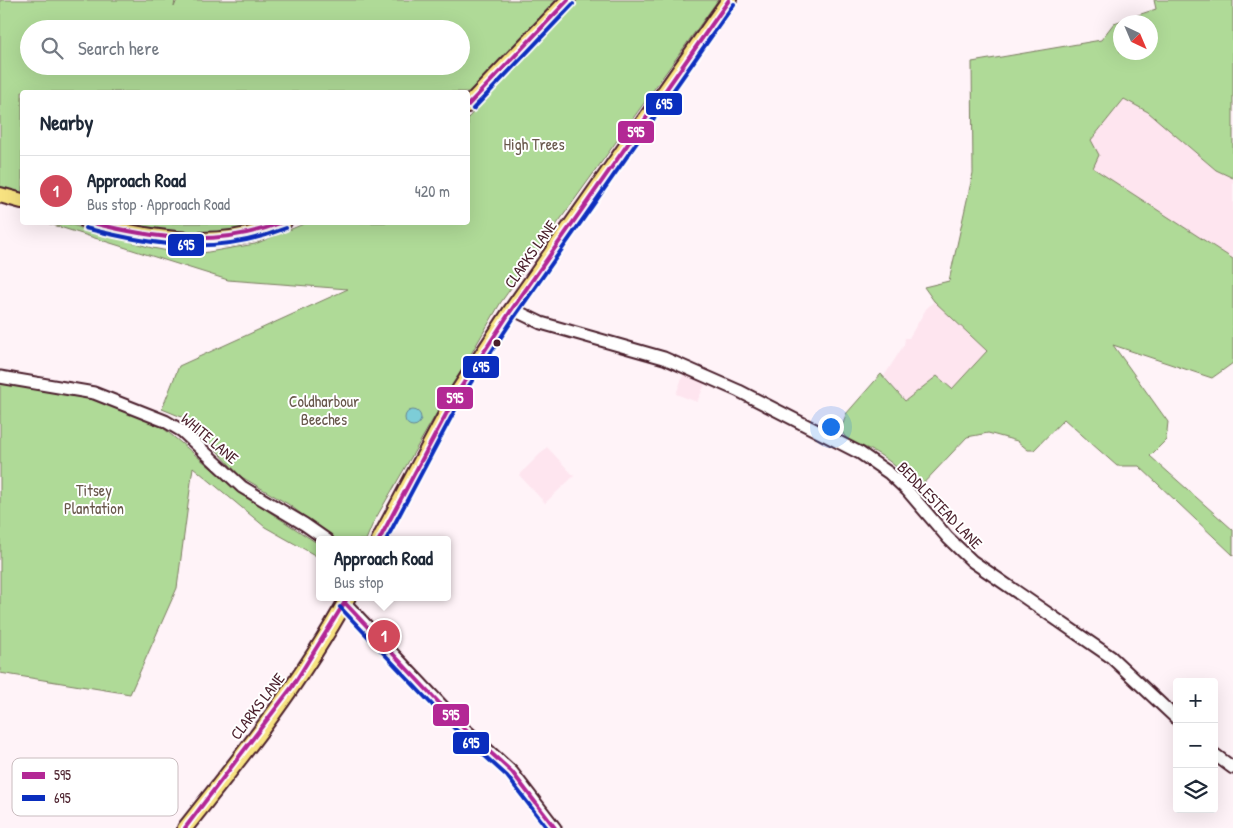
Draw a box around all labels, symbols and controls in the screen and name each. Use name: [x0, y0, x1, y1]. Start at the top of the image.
north arrow: [1113, 15, 1158, 60]
search box: [20, 20, 470, 75]
icon: search: [38, 34, 66, 62]
text: Search here: [78, 35, 159, 61]
line badge: 695: [645, 92, 683, 116]
text: 695: [656, 94, 672, 113]
text: Nearby: [40, 108, 93, 137]
line badge: 595: [617, 120, 655, 144]
text: 595: [628, 122, 645, 141]
park label: High Trees: [503, 133, 565, 155]
text: Approach Road: [87, 167, 186, 193]
text: 1: [53, 180, 59, 202]
text: 420 m: [415, 180, 450, 202]
text: Bus stop · Approach Road: [87, 193, 230, 215]
street label: CLARKS LANE: [498, 216, 562, 292]
line badge: 695: [167, 233, 205, 257]
text: 695: [178, 235, 194, 254]
unlabelled marker: [492, 338, 502, 348]
line badge: 695: [462, 355, 500, 379]
text: 695: [473, 357, 489, 376]
line badge: 595: [436, 386, 474, 410]
text: 595: [447, 388, 464, 407]
park label: Coldharbour Beeches: [289, 390, 359, 430]
street label: WHITE LANE: [177, 407, 243, 469]
your location: [818, 414, 844, 440]
street label: BEDDLESTEAD LANE: [893, 456, 987, 554]
park label: Titsey Plantation: [64, 479, 124, 519]
popup: [316, 536, 451, 601]
text: Approach Road: [334, 545, 433, 571]
text: Bus stop: [334, 571, 383, 593]
pin: 1: [368, 617, 400, 655]
street label: CLARKS LANE: [225, 668, 289, 744]
map controls: [1173, 678, 1218, 813]
button: +: [1173, 678, 1218, 723]
line badge: 595: [432, 703, 470, 727]
text: 595: [443, 705, 460, 724]
button: −: [1173, 723, 1218, 768]
line badge: 695: [452, 731, 490, 755]
text: 695: [463, 733, 479, 752]
legend: [12, 758, 178, 816]
text: 595: [54, 765, 71, 784]
button: layers: [1173, 768, 1218, 813]
text: 695: [54, 788, 71, 807]

